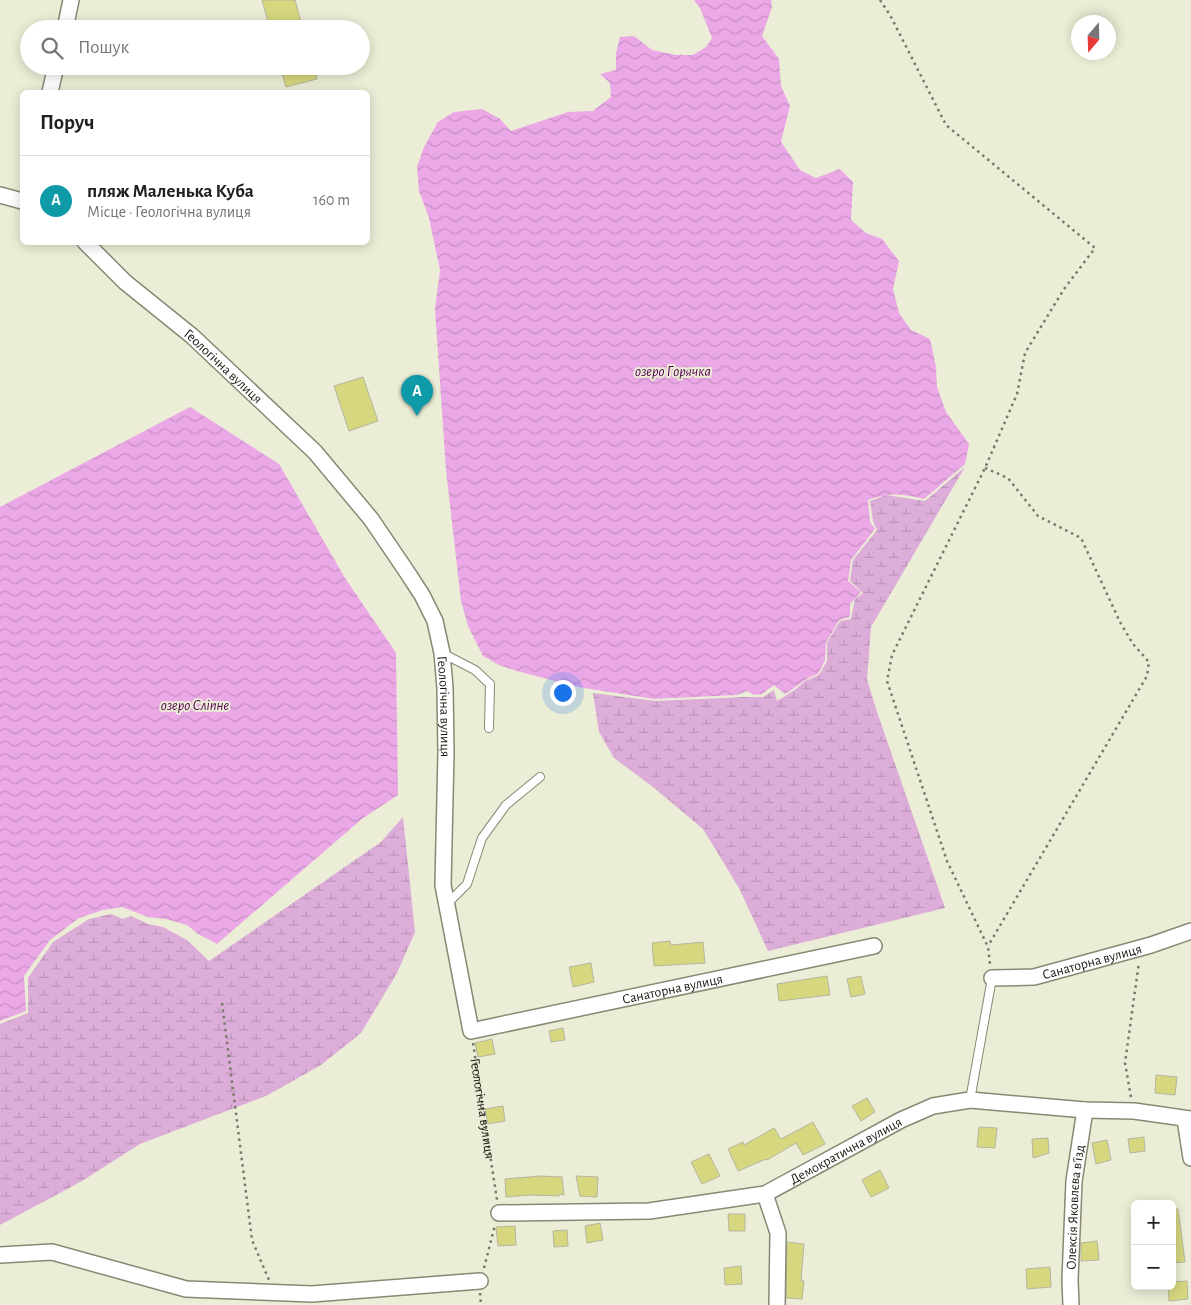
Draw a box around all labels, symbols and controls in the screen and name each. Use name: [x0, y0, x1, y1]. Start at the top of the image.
north arrow: [1071, 15, 1116, 60]
search box: [20, 20, 370, 75]
icon: search: [38, 34, 66, 62]
text: Пошук: [78, 38, 129, 57]
text: Поруч: [40, 112, 94, 133]
text: пляж Маленька Куба: [87, 182, 254, 201]
text: A: [51, 192, 61, 208]
text: 160 m: [313, 192, 350, 208]
text: Місце · Геологічна вулиця: [87, 204, 251, 220]
street label: Геологічна вулиця: [181, 327, 265, 406]
water label: озеро Горячка: [635, 364, 711, 379]
pin: A: [401, 375, 433, 416]
street label: Геологічна вулиця: [434, 655, 452, 757]
your location: [550, 680, 576, 706]
water label: озеро Сліпне: [161, 698, 230, 713]
street label: Санаторна вулиця: [1041, 942, 1143, 982]
street label: Санаторна вулиця: [621, 972, 724, 1007]
street label: Геологічна вулиця: [467, 1057, 497, 1160]
street label: Демократична вулиця: [788, 1115, 904, 1187]
street label: Олексія Яковлєва в’їзд: [1064, 1144, 1088, 1270]
map controls: [1131, 1200, 1176, 1290]
button: +: [1131, 1200, 1176, 1245]
button: −: [1131, 1245, 1176, 1290]

